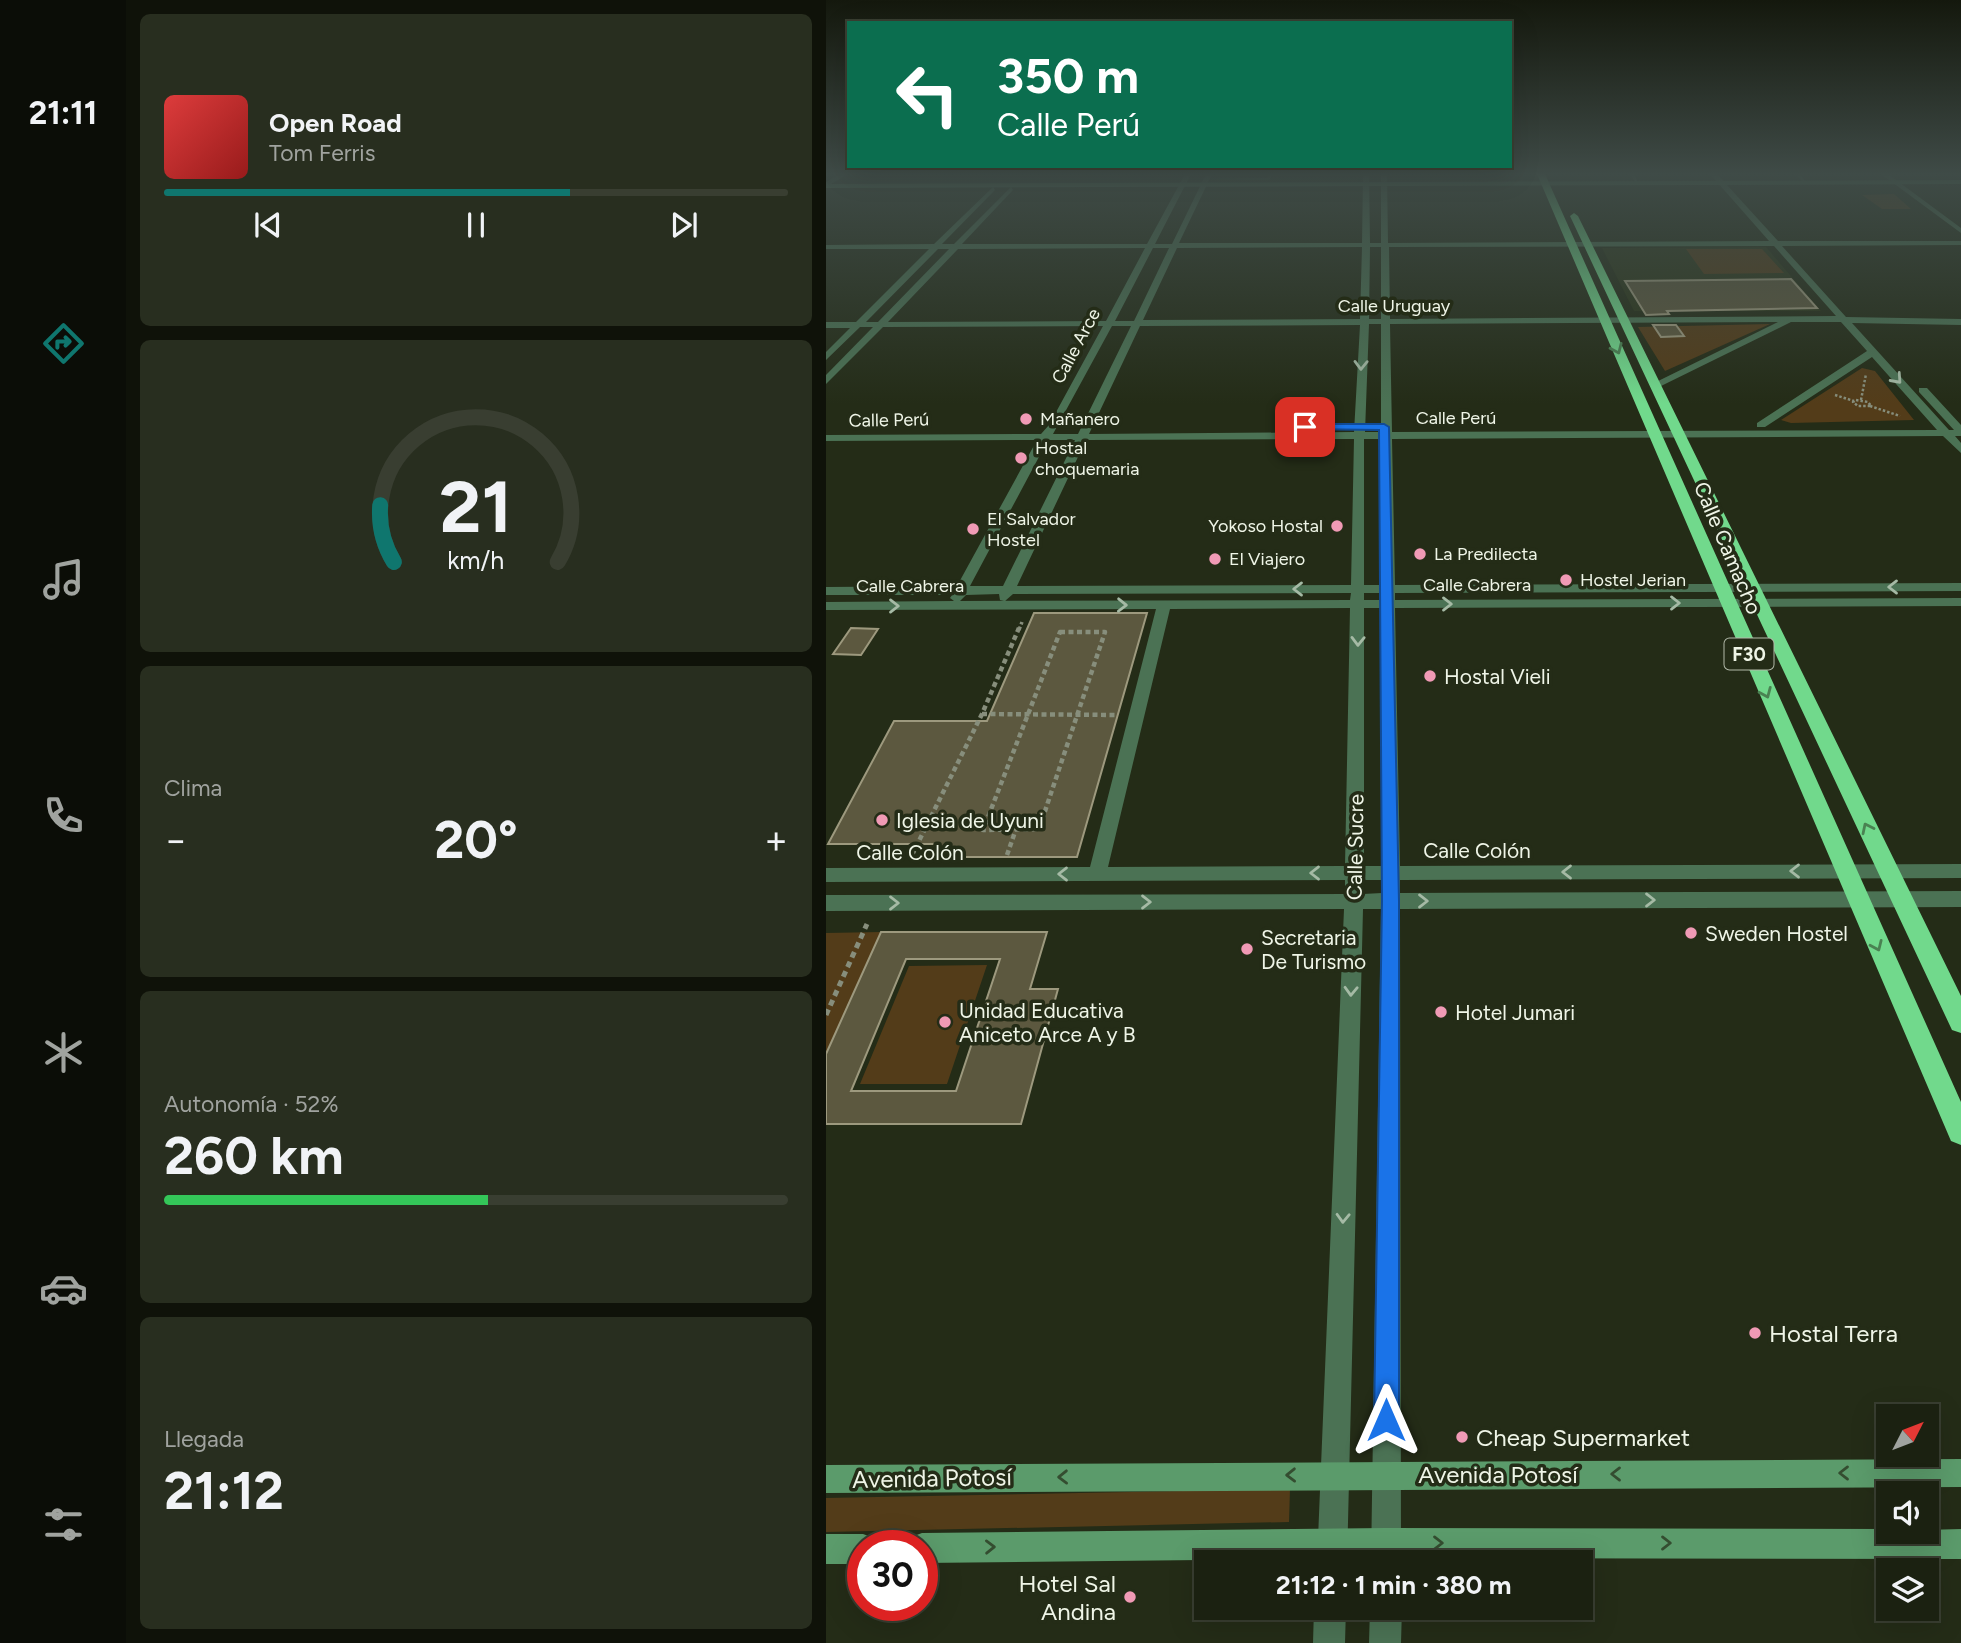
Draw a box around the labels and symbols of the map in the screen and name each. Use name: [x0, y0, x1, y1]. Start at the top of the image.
street label: Calle Uruguay: [1338, 295, 1451, 317]
street label: Calle Arce: [1047, 304, 1105, 387]
one-way arrow: [1609, 342, 1623, 354]
one-way arrow: [1354, 359, 1369, 370]
one-way arrow: [1888, 371, 1901, 384]
pin: [1275, 397, 1335, 457]
street label: Calle Perú: [1416, 407, 1496, 429]
street label: Calle Perú: [849, 408, 929, 432]
place label: Mañanero: [1040, 408, 1120, 430]
marker: Mañanero: [1018, 411, 1034, 427]
place label: Hostal choquemaria: [1035, 437, 1139, 480]
marker: Hostal choquemaria: [1013, 450, 1029, 466]
street label: Calle Camacho: [1689, 478, 1767, 618]
place label: El Salvador Hostel: [987, 508, 1076, 551]
place label: Yokoso Hostal: [1208, 515, 1323, 537]
marker: Yokoso Hostal: [1329, 518, 1345, 534]
marker: El Salvador Hostel: [965, 521, 981, 537]
place label: La Predilecta: [1434, 543, 1537, 565]
marker: La Predilecta: [1412, 546, 1428, 562]
place label: El Viajero: [1229, 548, 1305, 570]
marker: El Viajero: [1207, 551, 1223, 567]
place label: Hostel Jerian: [1580, 569, 1686, 591]
marker: Hostel Jerian: [1558, 572, 1574, 588]
street label: Calle Cabrera: [1423, 574, 1531, 596]
street label: Calle Cabrera: [856, 575, 964, 597]
one-way arrow: [1887, 580, 1898, 595]
one-way arrow: [1292, 581, 1303, 597]
one-way arrow: [1670, 595, 1680, 611]
one-way arrow: [1442, 596, 1453, 612]
one-way arrow: [1117, 597, 1127, 613]
one-way arrow: [889, 598, 900, 614]
one-way arrow: [1350, 636, 1366, 647]
road number: F30: [1724, 638, 1774, 670]
place label: Hostal Vieli: [1444, 664, 1551, 689]
marker: Hostal Vieli: [1422, 668, 1438, 684]
one-way arrow: [1758, 685, 1772, 698]
street label: Calle Sucre: [1342, 794, 1368, 900]
place label: Iglesia de Uyuni: [896, 808, 1044, 833]
marker: Iglesia de Uyuni: [874, 812, 890, 828]
one-way arrow: [1861, 823, 1875, 835]
street label: Calle Colón: [1423, 838, 1531, 863]
street label: Calle Colón: [856, 840, 964, 865]
one-way arrow: [1789, 863, 1800, 879]
one-way arrow: [1562, 864, 1572, 880]
one-way arrow: [1058, 866, 1068, 882]
one-way arrow: [1310, 866, 1321, 881]
one-way arrow: [1645, 892, 1656, 908]
one-way arrow: [1418, 893, 1428, 909]
one-way arrow: [1141, 894, 1152, 910]
one-way arrow: [889, 895, 900, 911]
place label: Sweden Hostel: [1705, 921, 1848, 946]
place label: Secretaria De Turismo: [1261, 925, 1366, 974]
marker: Sweden Hostel: [1683, 925, 1699, 941]
one-way arrow: [1869, 939, 1883, 951]
marker: Secretaria De Turismo: [1239, 941, 1255, 957]
one-way arrow: [1343, 986, 1358, 997]
place label: Unidad Educativa Aniceto Arce A y B: [959, 998, 1136, 1047]
place label: Hotel Jumari: [1455, 1000, 1575, 1025]
marker: Hotel Jumari: [1433, 1004, 1449, 1020]
marker: Unidad Educativa Aniceto Arce A y B: [937, 1014, 953, 1030]
one-way arrow: [1335, 1213, 1350, 1224]
place label: Hostal Terra: [1769, 1319, 1898, 1348]
marker: Hostal Terra: [1747, 1325, 1763, 1341]
position arrow: [1349, 1383, 1423, 1457]
north arrow: [1876, 1404, 1939, 1466]
place label: Cheap Supermarket: [1476, 1423, 1690, 1452]
marker: Cheap Supermarket: [1454, 1429, 1470, 1445]
street label: Avenida Potosí: [1418, 1460, 1579, 1489]
street label: Avenida Potosí: [852, 1462, 1014, 1494]
one-way arrow: [1838, 1465, 1849, 1481]
one-way arrow: [1611, 1466, 1621, 1482]
one-way arrow: [1285, 1467, 1296, 1483]
one-way arrow: [1058, 1469, 1068, 1485]
speed limit sign: 30: [847, 1530, 938, 1621]
one-way arrow: [1434, 1535, 1444, 1551]
one-way arrow: [1661, 1535, 1672, 1551]
one-way arrow: [986, 1539, 996, 1555]
place label: Hotel Sal Andina: [1018, 1569, 1116, 1626]
marker: Hotel Sal Andina: [1122, 1589, 1138, 1605]

